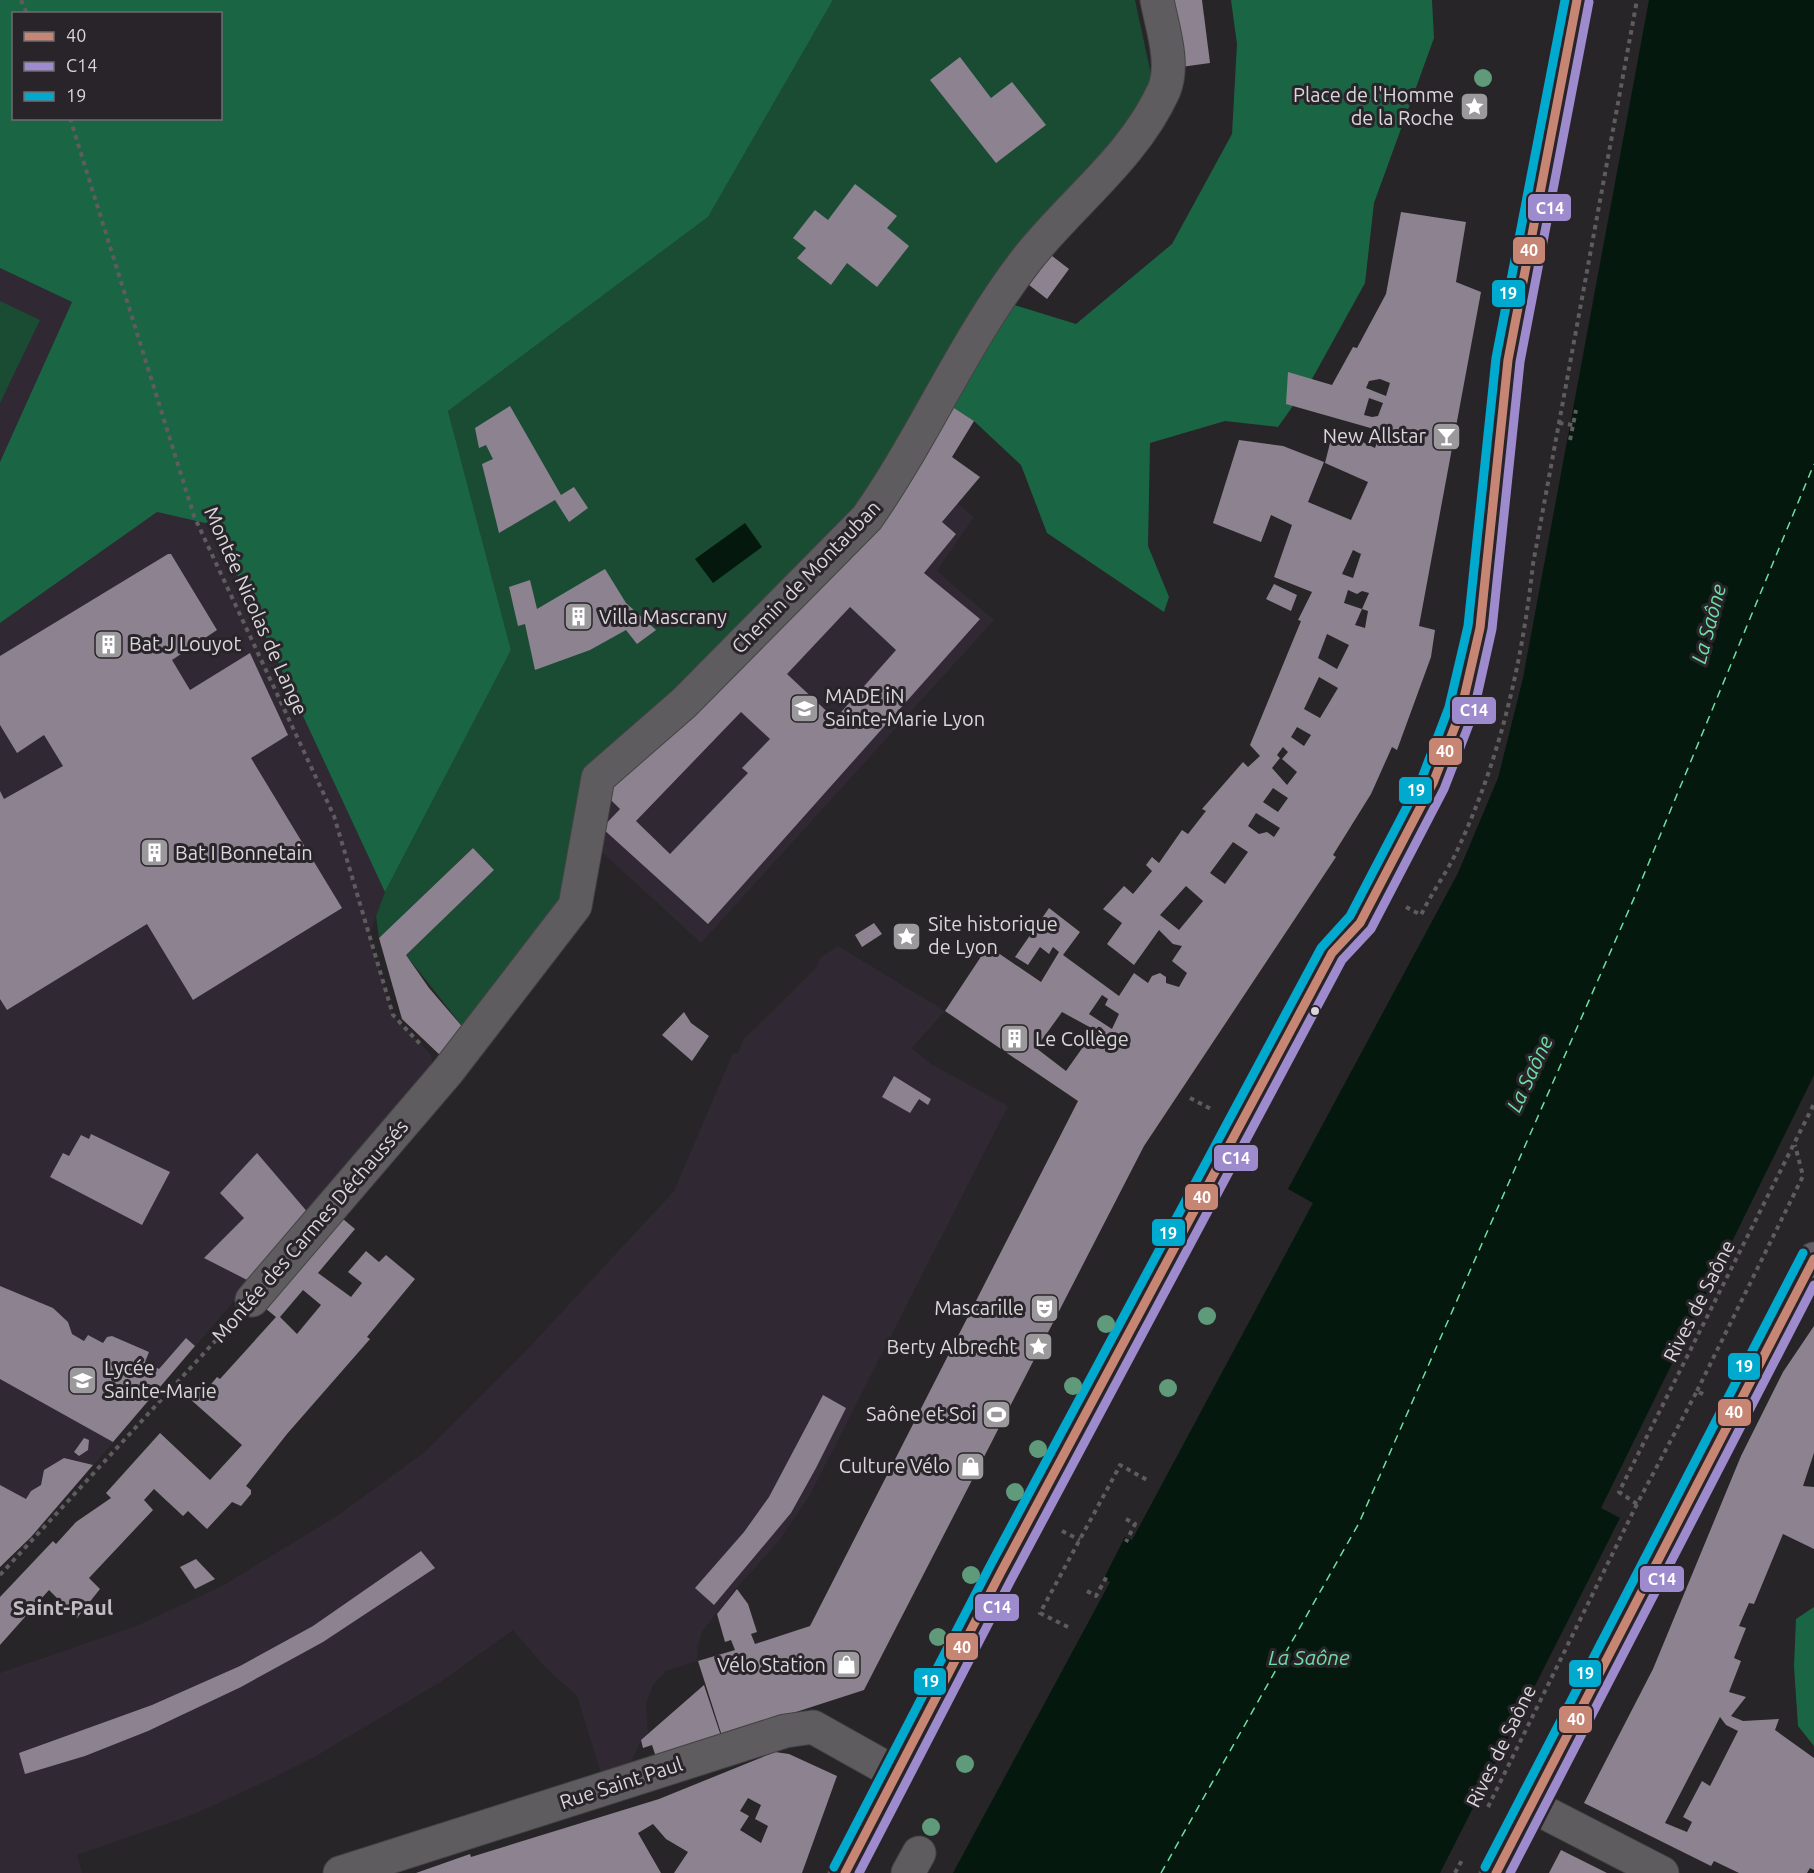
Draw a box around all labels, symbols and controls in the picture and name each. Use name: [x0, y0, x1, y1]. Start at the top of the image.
legend: [12, 12, 222, 120]
text: 40: [66, 25, 86, 45]
text: C14: [66, 55, 97, 75]
place label: Place de l'Homme de la Roche: [1293, 83, 1454, 129]
text: 19: [66, 85, 86, 105]
place icon: Place de l'Homme de la Roche: [1459, 90, 1491, 122]
line badge: C14: [1527, 193, 1572, 222]
text: C14: [1536, 199, 1564, 217]
line badge: 40: [1512, 236, 1546, 265]
text: 40: [1520, 241, 1538, 259]
line badge: 19: [1491, 279, 1526, 308]
text: 19: [1499, 284, 1517, 302]
bar icon: New Allstar: [1431, 420, 1463, 452]
place label: New Allstar: [1323, 424, 1426, 447]
street label: Chemin de Montauban: [727, 495, 885, 658]
street label: Montée Nicolas de Lange: [200, 503, 313, 719]
water label: La Saône: [1686, 581, 1730, 666]
building icon: Villa Mascrany: [562, 601, 594, 633]
place label: Villa Mascrany: [599, 605, 727, 628]
building icon: Bat J Louyot: [92, 628, 124, 660]
place label: Bat J Louyot: [129, 632, 241, 655]
place label: MADE iN Sainte-Marie Lyon: [825, 684, 985, 730]
school or university icon: MADE iN Sainte-Marie Lyon: [788, 692, 820, 724]
line badge: C14: [1451, 696, 1497, 725]
text: C14: [1460, 701, 1488, 719]
line badge: 40: [1428, 737, 1463, 766]
text: 40: [1436, 742, 1454, 760]
line badge: 19: [1398, 776, 1433, 805]
text: 19: [1407, 781, 1425, 799]
building icon: Bat I Bonnetain: [138, 837, 170, 869]
place label: Bat I Bonnetain: [175, 841, 313, 864]
place label: Site historique de Lyon: [928, 912, 1058, 958]
place icon: Site historique de Lyon: [891, 920, 923, 952]
unlabelled marker: [1309, 1005, 1321, 1017]
building icon: Le Collège: [998, 1023, 1030, 1055]
place label: Le Collège: [1035, 1027, 1129, 1050]
water label: La Saône: [1501, 1031, 1557, 1115]
street label: Montée des Carmes Déchaussés: [207, 1115, 413, 1347]
line badge: C14: [1213, 1144, 1259, 1172]
text: C14: [1222, 1149, 1250, 1167]
line badge: 40: [1184, 1183, 1219, 1211]
text: 40: [1193, 1188, 1211, 1206]
line badge: 19: [1151, 1218, 1186, 1247]
text: 19: [1159, 1224, 1177, 1242]
street label: Rives de Saône: [1658, 1236, 1739, 1366]
theatre icon: Mascarille: [1029, 1292, 1061, 1324]
place label: Mascarille: [934, 1296, 1024, 1319]
place icon: Berty Albrecht: [1022, 1331, 1054, 1363]
place label: Berty Albrecht: [886, 1335, 1017, 1358]
line badge: 19: [1727, 1352, 1761, 1381]
place label: Lycée Sainte-Marie: [104, 1356, 217, 1402]
text: 19: [1735, 1357, 1753, 1375]
school or university icon: Lycée Sainte-Marie: [67, 1364, 99, 1396]
sports icon: Saône et Soi: [981, 1398, 1013, 1430]
line badge: 40: [1717, 1398, 1752, 1427]
place label: Saône et Soi: [866, 1402, 976, 1425]
text: 40: [1725, 1403, 1743, 1421]
shop icon: Culture Vélo: [955, 1450, 987, 1482]
place label: Culture Vélo: [839, 1454, 950, 1477]
line badge: C14: [1639, 1565, 1685, 1593]
text: C14: [1648, 1570, 1676, 1588]
line badge: C14: [974, 1593, 1020, 1622]
district label: Saint-Paul: [13, 1595, 113, 1619]
text: C14: [983, 1598, 1011, 1616]
line badge: 40: [945, 1632, 979, 1661]
text: 40: [953, 1638, 971, 1656]
water label: La Saône: [1268, 1645, 1350, 1669]
shop icon: Vélo Station: [831, 1649, 863, 1681]
place label: Vélo Station: [717, 1653, 826, 1676]
line badge: 19: [1568, 1659, 1602, 1688]
text: 19: [1576, 1664, 1594, 1682]
line badge: 19: [913, 1667, 947, 1696]
text: 19: [921, 1672, 939, 1690]
street label: Rives de Saône: [1461, 1681, 1540, 1811]
line badge: 40: [1558, 1705, 1593, 1734]
text: 40: [1567, 1710, 1585, 1728]
street label: Rue Saint Paul: [557, 1752, 685, 1813]

